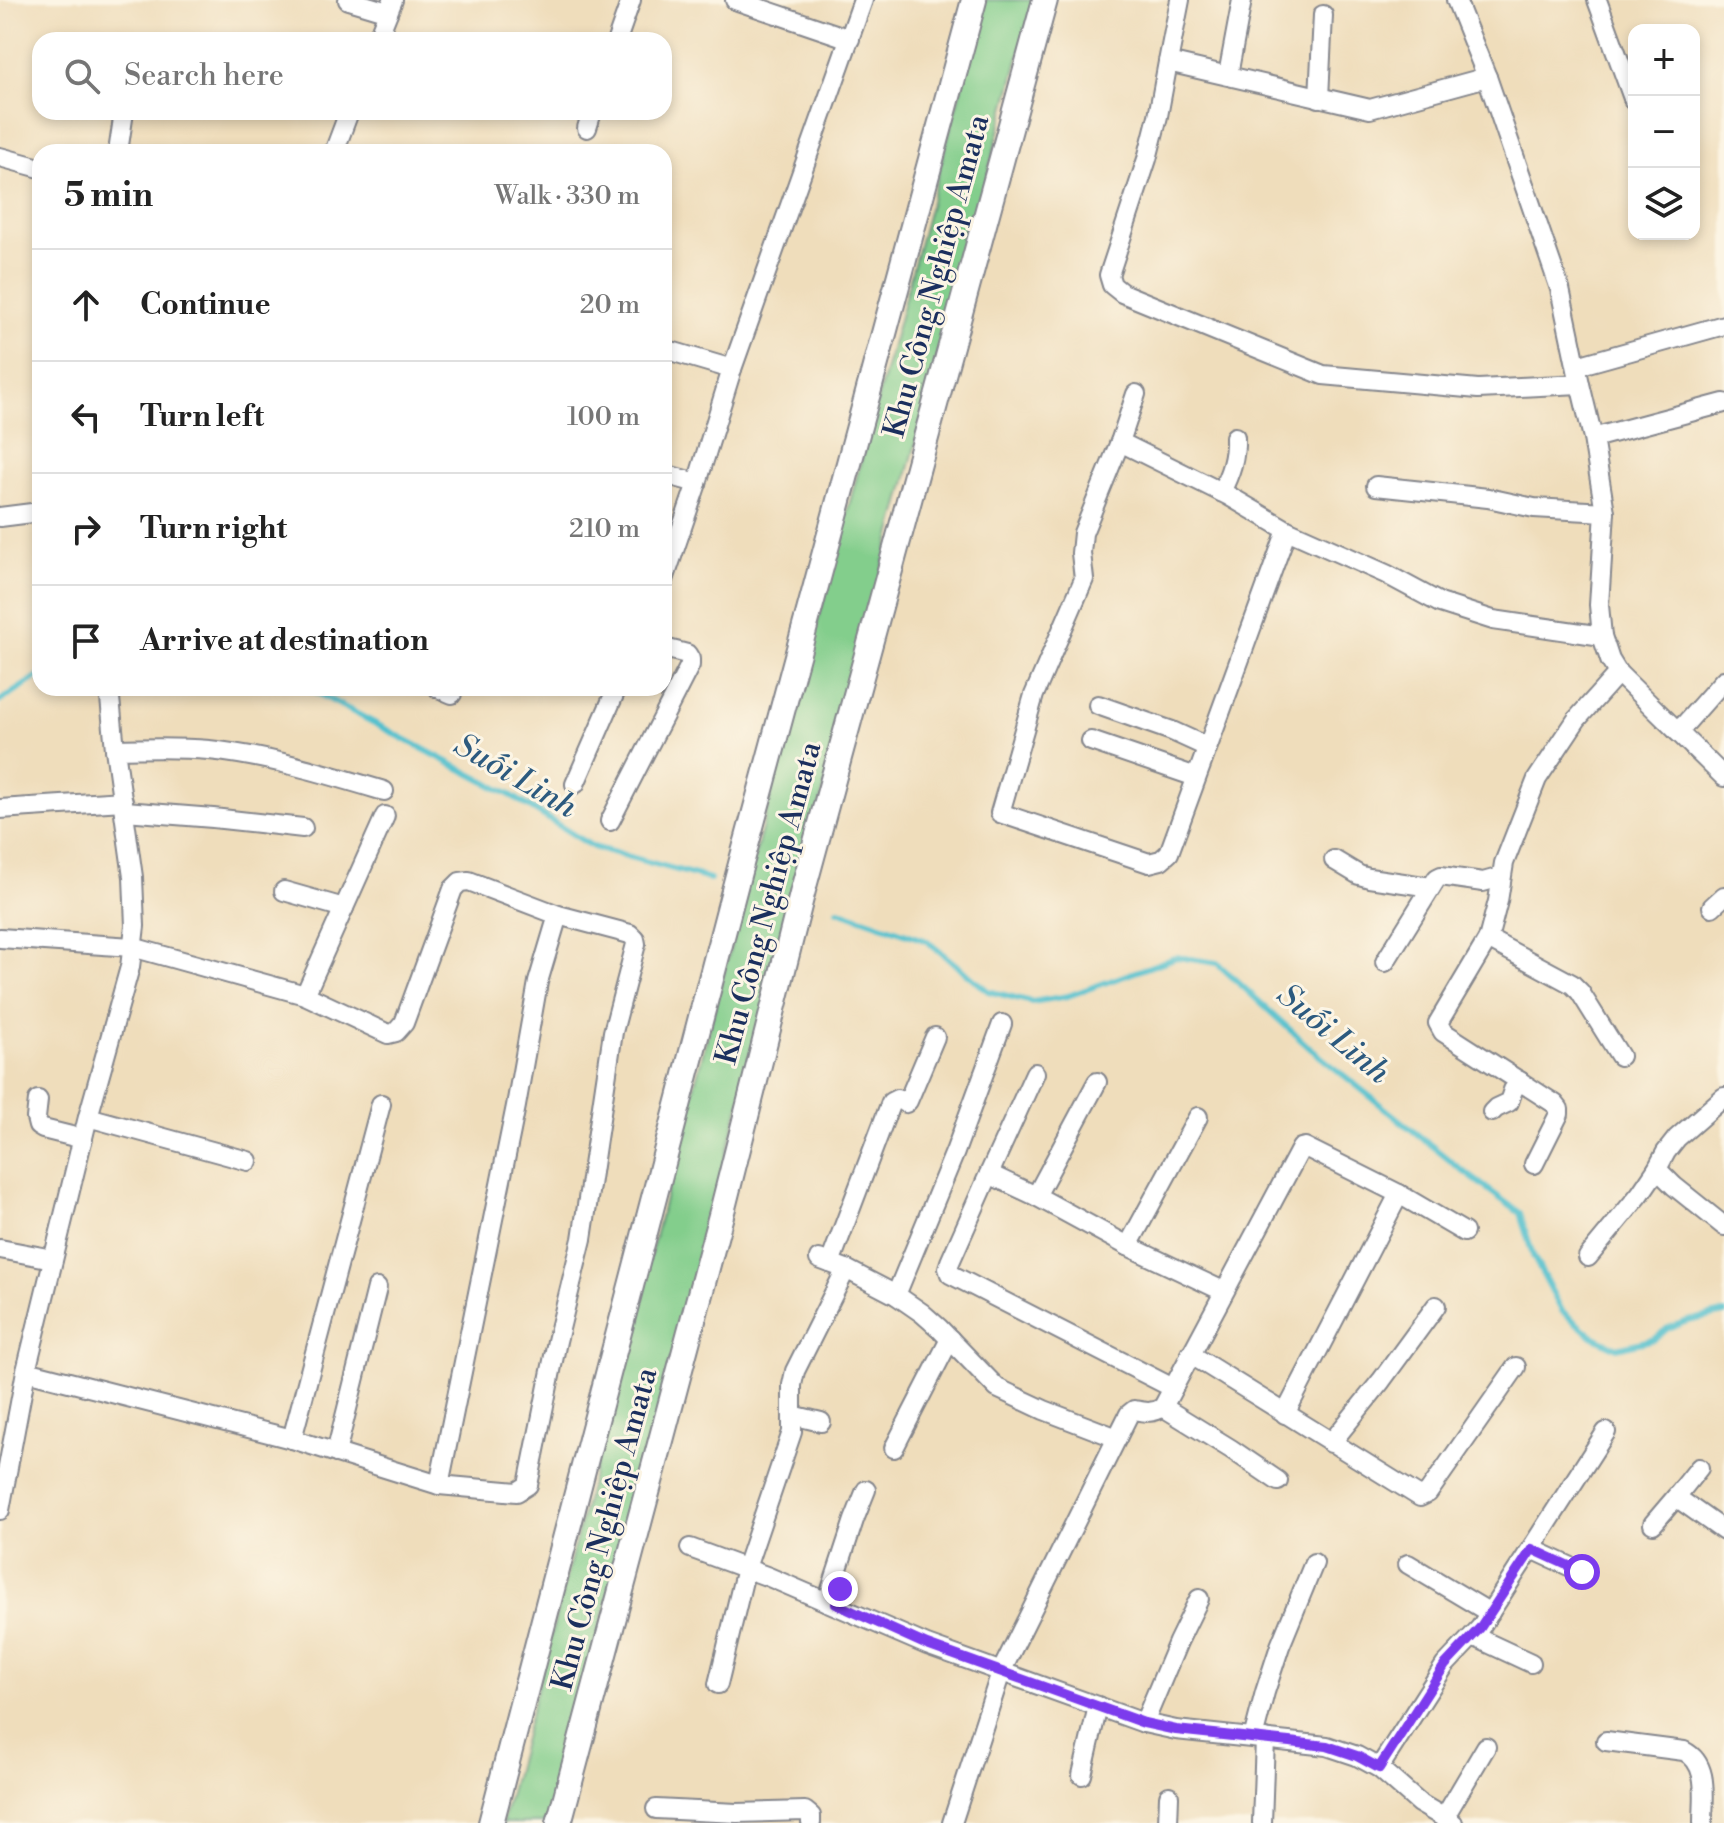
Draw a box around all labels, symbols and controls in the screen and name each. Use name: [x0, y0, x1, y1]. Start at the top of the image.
map controls: [1628, 24, 1700, 240]
button: +: [1628, 24, 1700, 96]
search box: [32, 32, 672, 120]
icon: search: [60, 54, 104, 98]
text: Search here: [124, 57, 284, 95]
button: −: [1628, 96, 1700, 168]
street label: Khu Công Nghiệp Amata: [876, 110, 999, 442]
button: layers: [1628, 168, 1700, 240]
text: 5 min: [64, 175, 153, 217]
text: Walk · 330 m: [495, 180, 640, 212]
icon: ahead: [64, 283, 108, 327]
text: Continue: [140, 286, 271, 324]
text: 20 m: [580, 289, 640, 321]
icon: left: [64, 395, 108, 439]
text: Turn left: [140, 398, 264, 436]
text: 100 m: [567, 401, 640, 433]
icon: right: [64, 507, 108, 551]
text: Turn right: [140, 510, 287, 548]
text: 210 m: [569, 513, 640, 545]
icon: arrive: [64, 619, 108, 663]
text: Arrive at destination: [140, 622, 429, 660]
water label: Suối Linh: [447, 725, 584, 827]
street label: Khu Công Nghiệp Amata: [708, 737, 831, 1069]
water label: Suối Linh: [1269, 975, 1398, 1093]
street label: Khu Công Nghiệp Amata: [544, 1363, 667, 1695]
route start: [1564, 1554, 1600, 1590]
route end: [822, 1571, 858, 1607]

